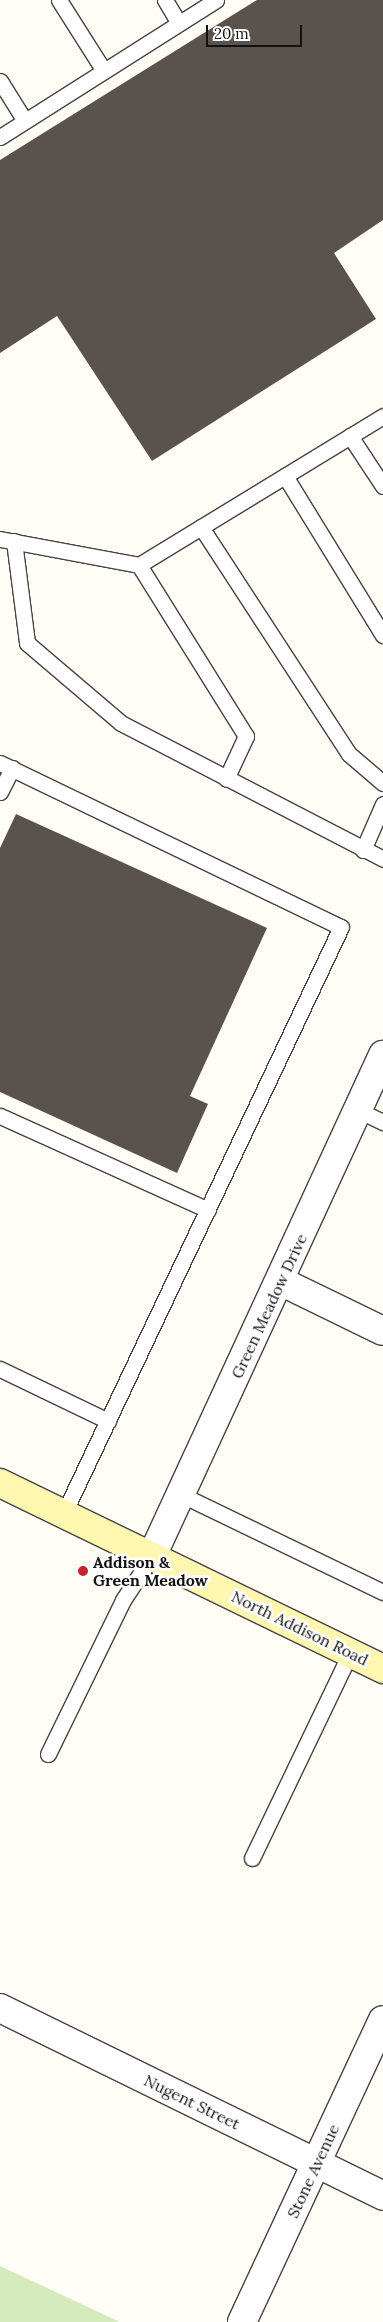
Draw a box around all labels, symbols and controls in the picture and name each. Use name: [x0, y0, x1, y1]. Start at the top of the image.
scale bar: [208, 15, 304, 47]
text: 20 m: [214, 24, 249, 43]
street label: Green Meadow Drive: [227, 1231, 311, 1381]
place label: Addison & Green Meadow: [93, 1552, 208, 1590]
marker: Addison & Green Meadow: [77, 1565, 89, 1577]
street label: North Addison Road: [228, 1587, 372, 1669]
street label: Nugent Street: [141, 2070, 243, 2134]
street label: Stone Avenue: [283, 2121, 343, 2221]

